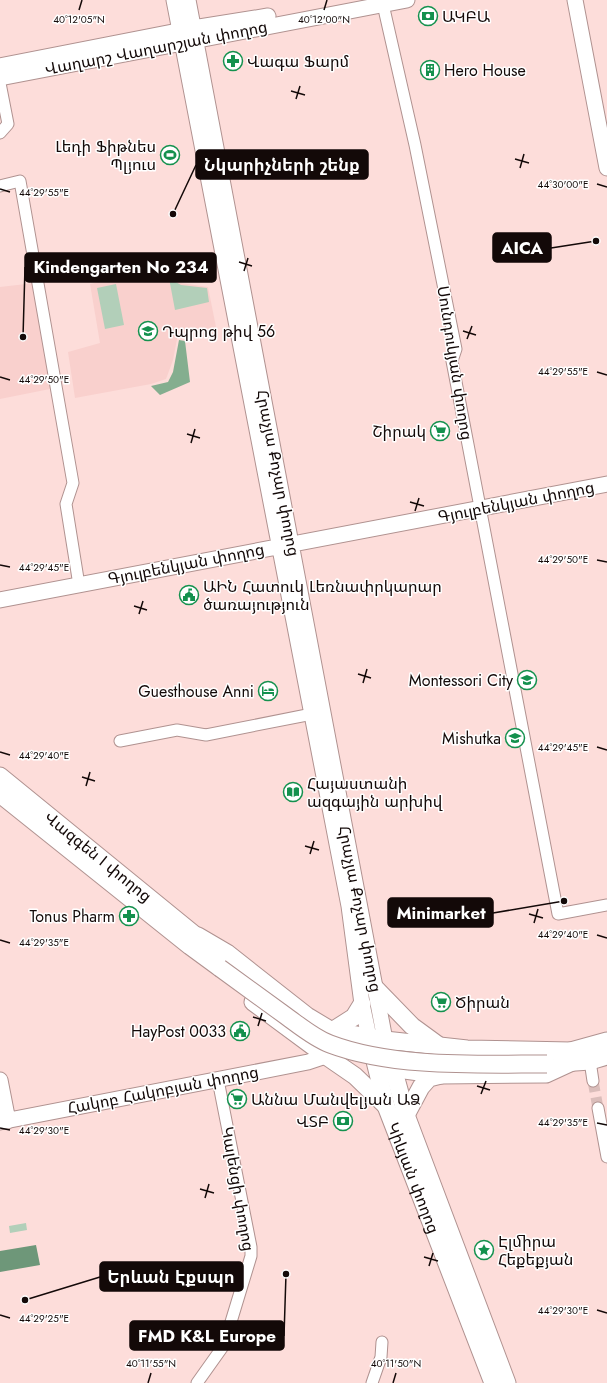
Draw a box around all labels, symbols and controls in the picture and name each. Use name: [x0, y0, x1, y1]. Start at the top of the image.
bank icon: ԱԿԲԱ: [417, 5, 439, 27]
place label: ԱԿԲԱ: [442, 5, 490, 28]
text: 40°12'05"N: [53, 12, 105, 27]
text: 40°12'00"N: [298, 12, 350, 27]
street label: Վաղարշ Վաղարշյան փողոց: [43, 15, 269, 81]
pharmacy icon: Վագա Ֆարմ: [222, 50, 244, 72]
place label: Վագա Ֆարմ: [247, 50, 350, 73]
building icon: Hero House: [419, 59, 441, 81]
place label: Hero House: [444, 59, 526, 82]
place label: Լեդի Ֆիթնես Պլյուս: [55, 135, 156, 176]
sports icon: Լեդի Ֆիթնես Պլյուս: [159, 144, 181, 166]
callout: Նկարիչների շենք: [196, 150, 368, 179]
text: Նկարիչների շենք: [204, 153, 360, 177]
text: 44°30'00"E: [538, 177, 588, 192]
text: 44°29'55"E: [19, 185, 69, 200]
callout: AICA: [493, 233, 551, 262]
text: AICA: [500, 236, 544, 260]
callout: Kindengarten No 234: [25, 253, 216, 282]
text: Kindengarten No 234: [33, 255, 209, 279]
street label: Սունդուկյան փողոց: [431, 284, 479, 442]
school or university icon: Դպրոց թիվ 56: [137, 320, 159, 342]
place label: Դպրոց թիվ 56: [162, 320, 275, 343]
text: 44°29'55"E: [538, 364, 588, 379]
text: 44°29'50"E: [19, 372, 69, 387]
street label: Հրաչյա Քոչար փողոց: [251, 388, 305, 558]
place label: Շիրակ: [372, 420, 426, 443]
supermarket icon: Շիրակ: [429, 420, 451, 442]
street label: Գյուլբենկյան փողոց: [436, 476, 596, 528]
street label: Գյուլբենկյան փողոց: [106, 538, 266, 590]
text: 44°29'50"E: [538, 552, 588, 567]
text: 44°29'45"E: [19, 560, 69, 575]
place label: ԱԻՆ Հատուկ Լեռնափրկարար ծառայություն: [203, 575, 442, 616]
public building icon: ԱԻՆ Հատուկ Լեռնափրկարար ծառայություն: [178, 584, 200, 606]
place label: Montessori City: [409, 669, 514, 692]
school or university icon: Montessori City: [516, 669, 538, 691]
place label: Guesthouse Anni: [138, 680, 254, 703]
hotel icon: Guesthouse Anni: [257, 680, 279, 702]
place label: Mishutka: [442, 727, 501, 750]
school or university icon: Mishutka: [504, 727, 526, 749]
text: 44°29'45"E: [538, 740, 588, 755]
text: 44°29'40"E: [19, 748, 69, 763]
place label: Հայաստանի ազգային արխիվ: [307, 772, 443, 813]
library icon: Հայաստանի ազգային արխիվ: [282, 781, 304, 803]
street label: Վազգեն I փողոց: [40, 805, 157, 907]
street label: Հրաչյա Քոչար փողոց: [333, 824, 387, 994]
callout: Minimarket: [388, 898, 493, 927]
text: Minimarket: [396, 901, 486, 925]
place label: Tonus Pharm: [30, 905, 115, 928]
pharmacy icon: Tonus Pharm: [118, 905, 140, 927]
text: 44°29'40"E: [538, 927, 588, 942]
text: 44°29'35"E: [19, 935, 69, 950]
supermarket icon: Ծիրան: [430, 991, 452, 1013]
place label: Ծիրան: [455, 991, 510, 1014]
place label: HayPost 0033: [131, 1020, 226, 1043]
public building icon: HayPost 0033: [229, 1020, 251, 1042]
street label: Հակոբ Հակոբյան փողոց: [65, 1060, 261, 1120]
supermarket icon: Աննա Մանվելյան ԱՁ: [226, 1088, 248, 1110]
place label: Աննա Մանվելյան ԱՁ: [251, 1088, 421, 1111]
place label: ՎՏԲ: [296, 1110, 329, 1133]
bank icon: ՎՏԲ: [332, 1110, 354, 1132]
text: 44°29'35"E: [538, 1115, 588, 1130]
street label: Կիևյան փողոց: [382, 1119, 446, 1237]
text: 44°29'30"E: [19, 1123, 69, 1138]
street label: Կալենցի փողոց: [216, 1125, 260, 1253]
place label: Էլմիրա Հեքեքյան: [498, 1230, 573, 1271]
place icon: Էլմիրա Հեքեքյան: [473, 1239, 495, 1261]
callout: Երևան Էքսպո: [100, 1262, 243, 1291]
text: Երևան Էքսպո: [107, 1265, 235, 1289]
text: 44°29'30"E: [538, 1303, 588, 1318]
text: 44°29'25"E: [19, 1311, 69, 1326]
callout: FMD K&L Europe: [130, 1321, 284, 1350]
text: FMD K&L Europe: [138, 1324, 276, 1348]
text: 40°11'55"N: [126, 1356, 176, 1371]
text: 40°11'50"N: [371, 1356, 421, 1371]

